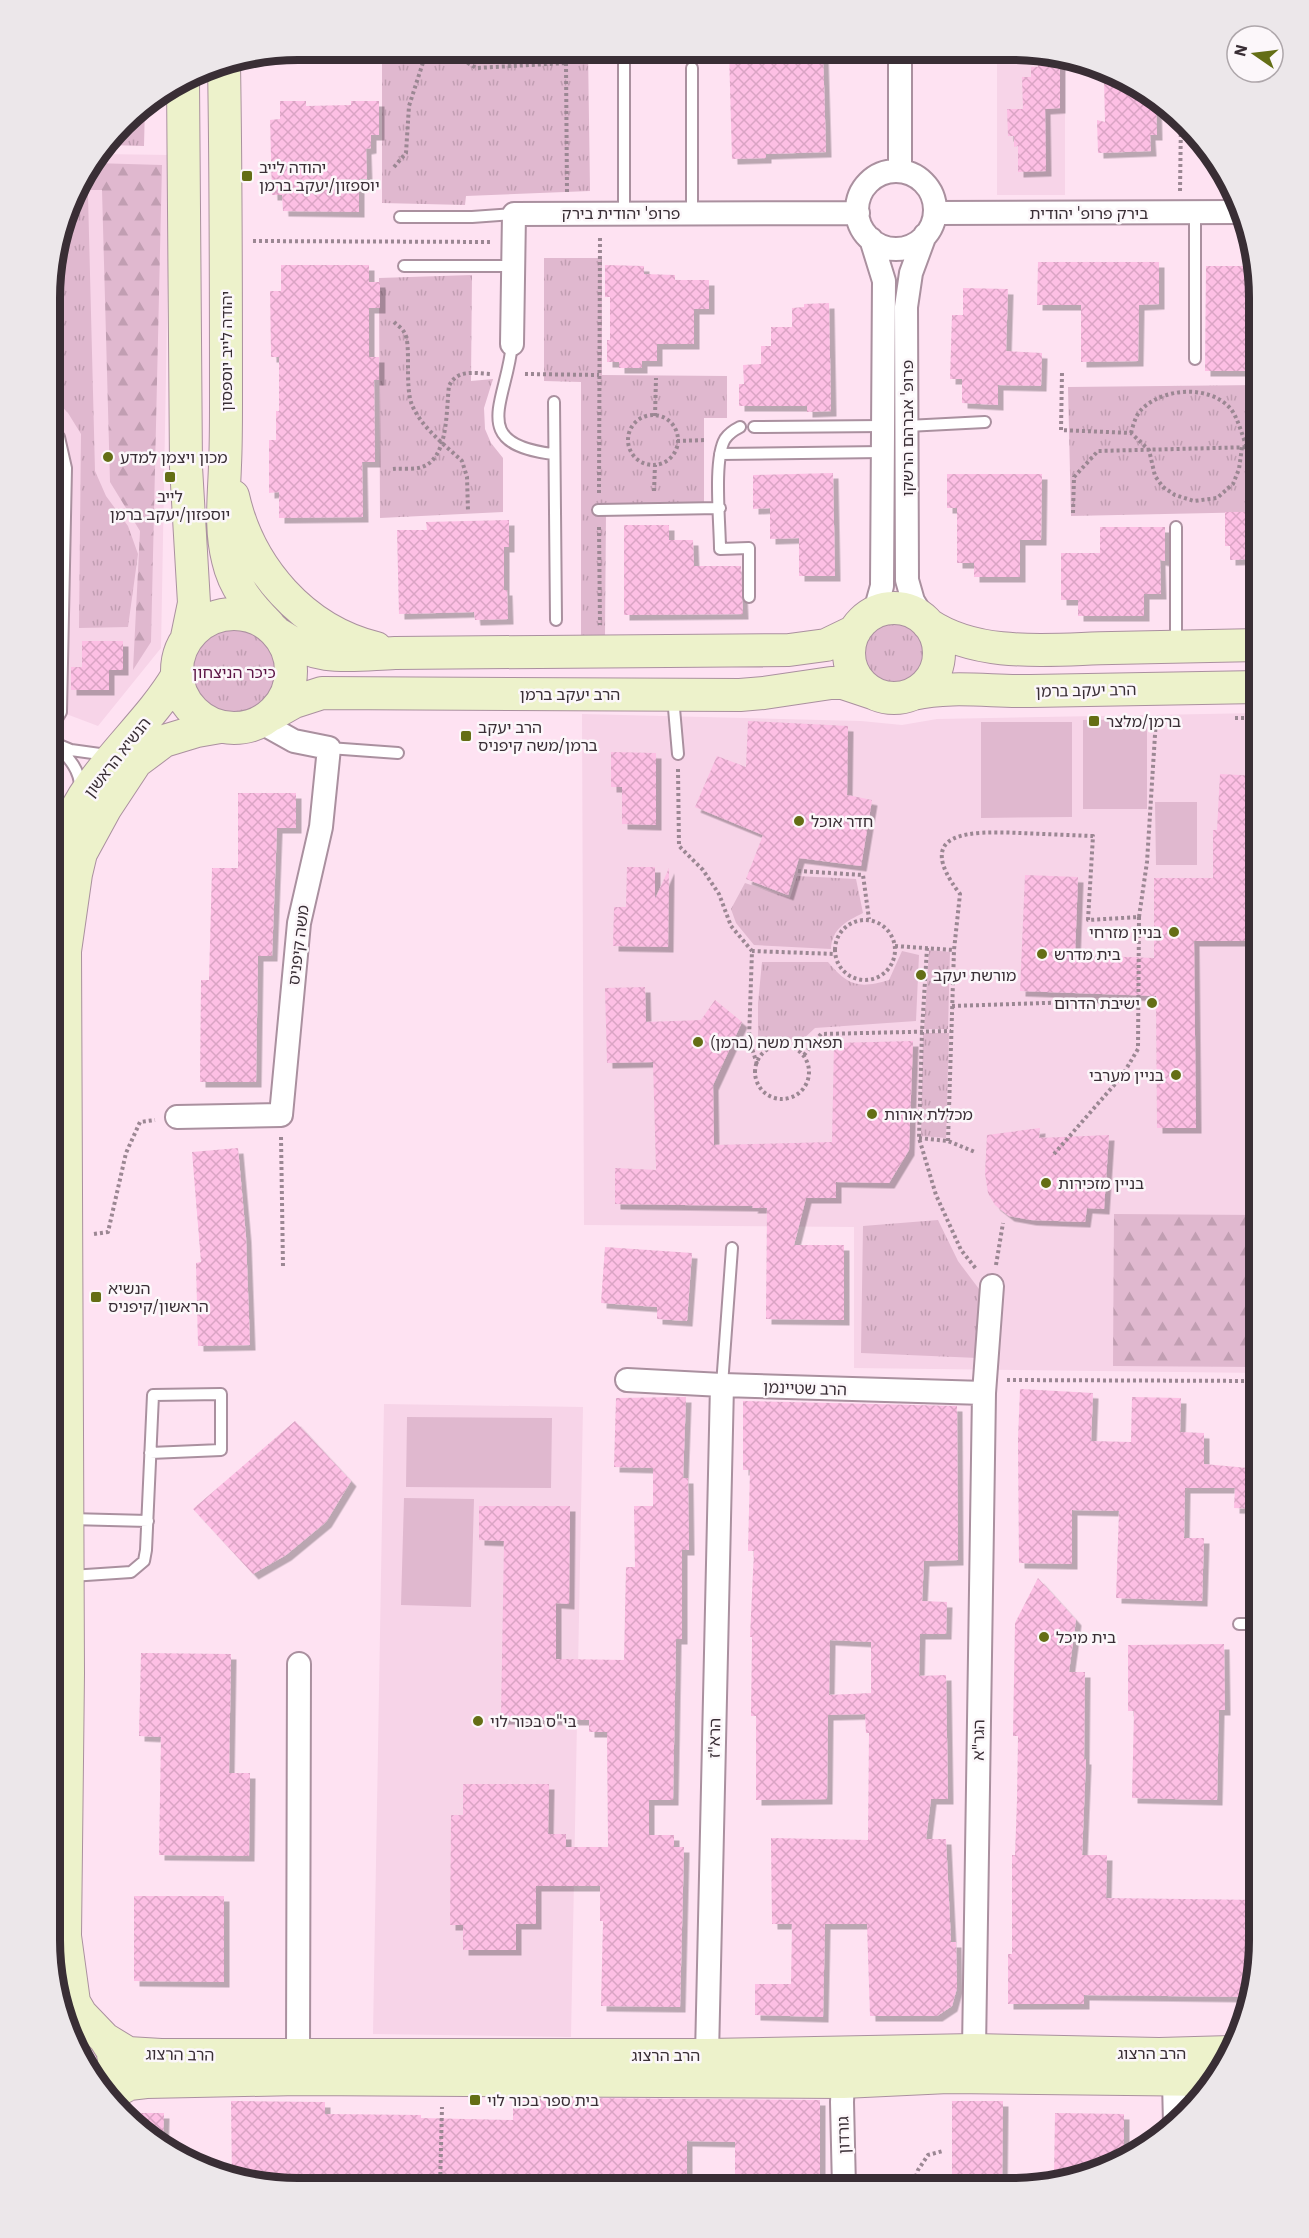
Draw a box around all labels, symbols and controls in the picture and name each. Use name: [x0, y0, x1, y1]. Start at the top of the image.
north arrow: [1225, 24, 1285, 84]
text: N: [1229, 42, 1252, 58]
place label: יהודה לייב יוספזון/יעקב ברמן: [259, 157, 380, 195]
marker: יהודה לייב יוספזון/יעקב ברמן: [240, 169, 254, 183]
street label: פרופ' יהודית בירק: [562, 203, 680, 223]
street label: בירק פרופ' יהודית: [1030, 203, 1148, 223]
street label: יהודה לייב יוספסון: [216, 291, 236, 411]
street label: פרופ' אברהם הרשקו: [897, 360, 917, 496]
place label: מכון ויצמן למדע: [120, 447, 227, 467]
marker: מכון ויצמן למדע: [101, 450, 115, 464]
marker: לייב יוספזון/יעקב ברמן: [163, 470, 177, 484]
place label: לייב יוספזון/יעקב ברמן: [110, 486, 230, 524]
park label: כיכר הניצחון: [192, 662, 276, 682]
street label: הרב יעקב ברמן: [1035, 679, 1137, 701]
street label: הרב יעקב ברמן: [520, 684, 620, 704]
place label: ברמן/מלצר: [1106, 711, 1181, 731]
street label: הנשיא הראשון: [79, 713, 155, 801]
marker: ברמן/מלצר: [1087, 714, 1101, 728]
place label: הרב יעקב ברמן/משה קיפניס: [478, 717, 598, 755]
marker: הרב יעקב ברמן/משה קיפניס: [459, 729, 473, 743]
place label: חדר אוכל: [811, 811, 873, 831]
marker: חדר אוכל: [792, 814, 806, 828]
street label: משה קיפניס: [283, 904, 313, 986]
place label: בניין מזרחי: [1089, 922, 1162, 942]
marker: בניין מזרחי: [1167, 925, 1181, 939]
place label: בית מדרש: [1054, 944, 1121, 964]
marker: בית מדרש: [1035, 947, 1049, 961]
place label: מורשת יעקב: [933, 965, 1016, 985]
marker: מורשת יעקב: [914, 968, 928, 982]
place label: ישיבת הדרום: [1054, 993, 1140, 1013]
marker: ישיבת הדרום: [1145, 996, 1159, 1010]
place label: תפארת משה (ברמן): [710, 1032, 843, 1052]
marker: תפארת משה (ברמן): [691, 1035, 705, 1049]
place label: בניין מערבי: [1089, 1065, 1164, 1085]
marker: בניין מערבי: [1169, 1068, 1183, 1082]
place label: מכללת אורות: [884, 1104, 973, 1124]
marker: מכללת אורות: [865, 1107, 879, 1121]
place label: בניין מזכירות: [1058, 1173, 1144, 1193]
marker: בניין מזכירות: [1039, 1176, 1053, 1190]
place label: הנשיא הראשון/קיפניס: [108, 1278, 209, 1316]
marker: הנשיא הראשון/קיפניס: [89, 1290, 103, 1304]
street label: הרב שטיינמן: [763, 1377, 847, 1399]
place label: בית מיכל: [1056, 1627, 1116, 1647]
marker: בית מיכל: [1037, 1630, 1051, 1644]
place label: בי"ס בכור לוי: [490, 1711, 577, 1731]
marker: בי"ס בכור לוי: [471, 1714, 485, 1728]
street label: הרא"ז: [704, 1718, 724, 1758]
street label: הגר"א: [968, 1719, 988, 1761]
street label: הרב הרצוג: [145, 2043, 215, 2065]
street label: הרב הרצוג: [1118, 2043, 1186, 2063]
street label: הרב הרצוג: [632, 2045, 700, 2065]
place label: בית ספר בכור לוי: [487, 2090, 599, 2110]
marker: בית ספר בכור לוי: [468, 2093, 482, 2107]
street label: גורדון: [832, 2116, 854, 2154]

